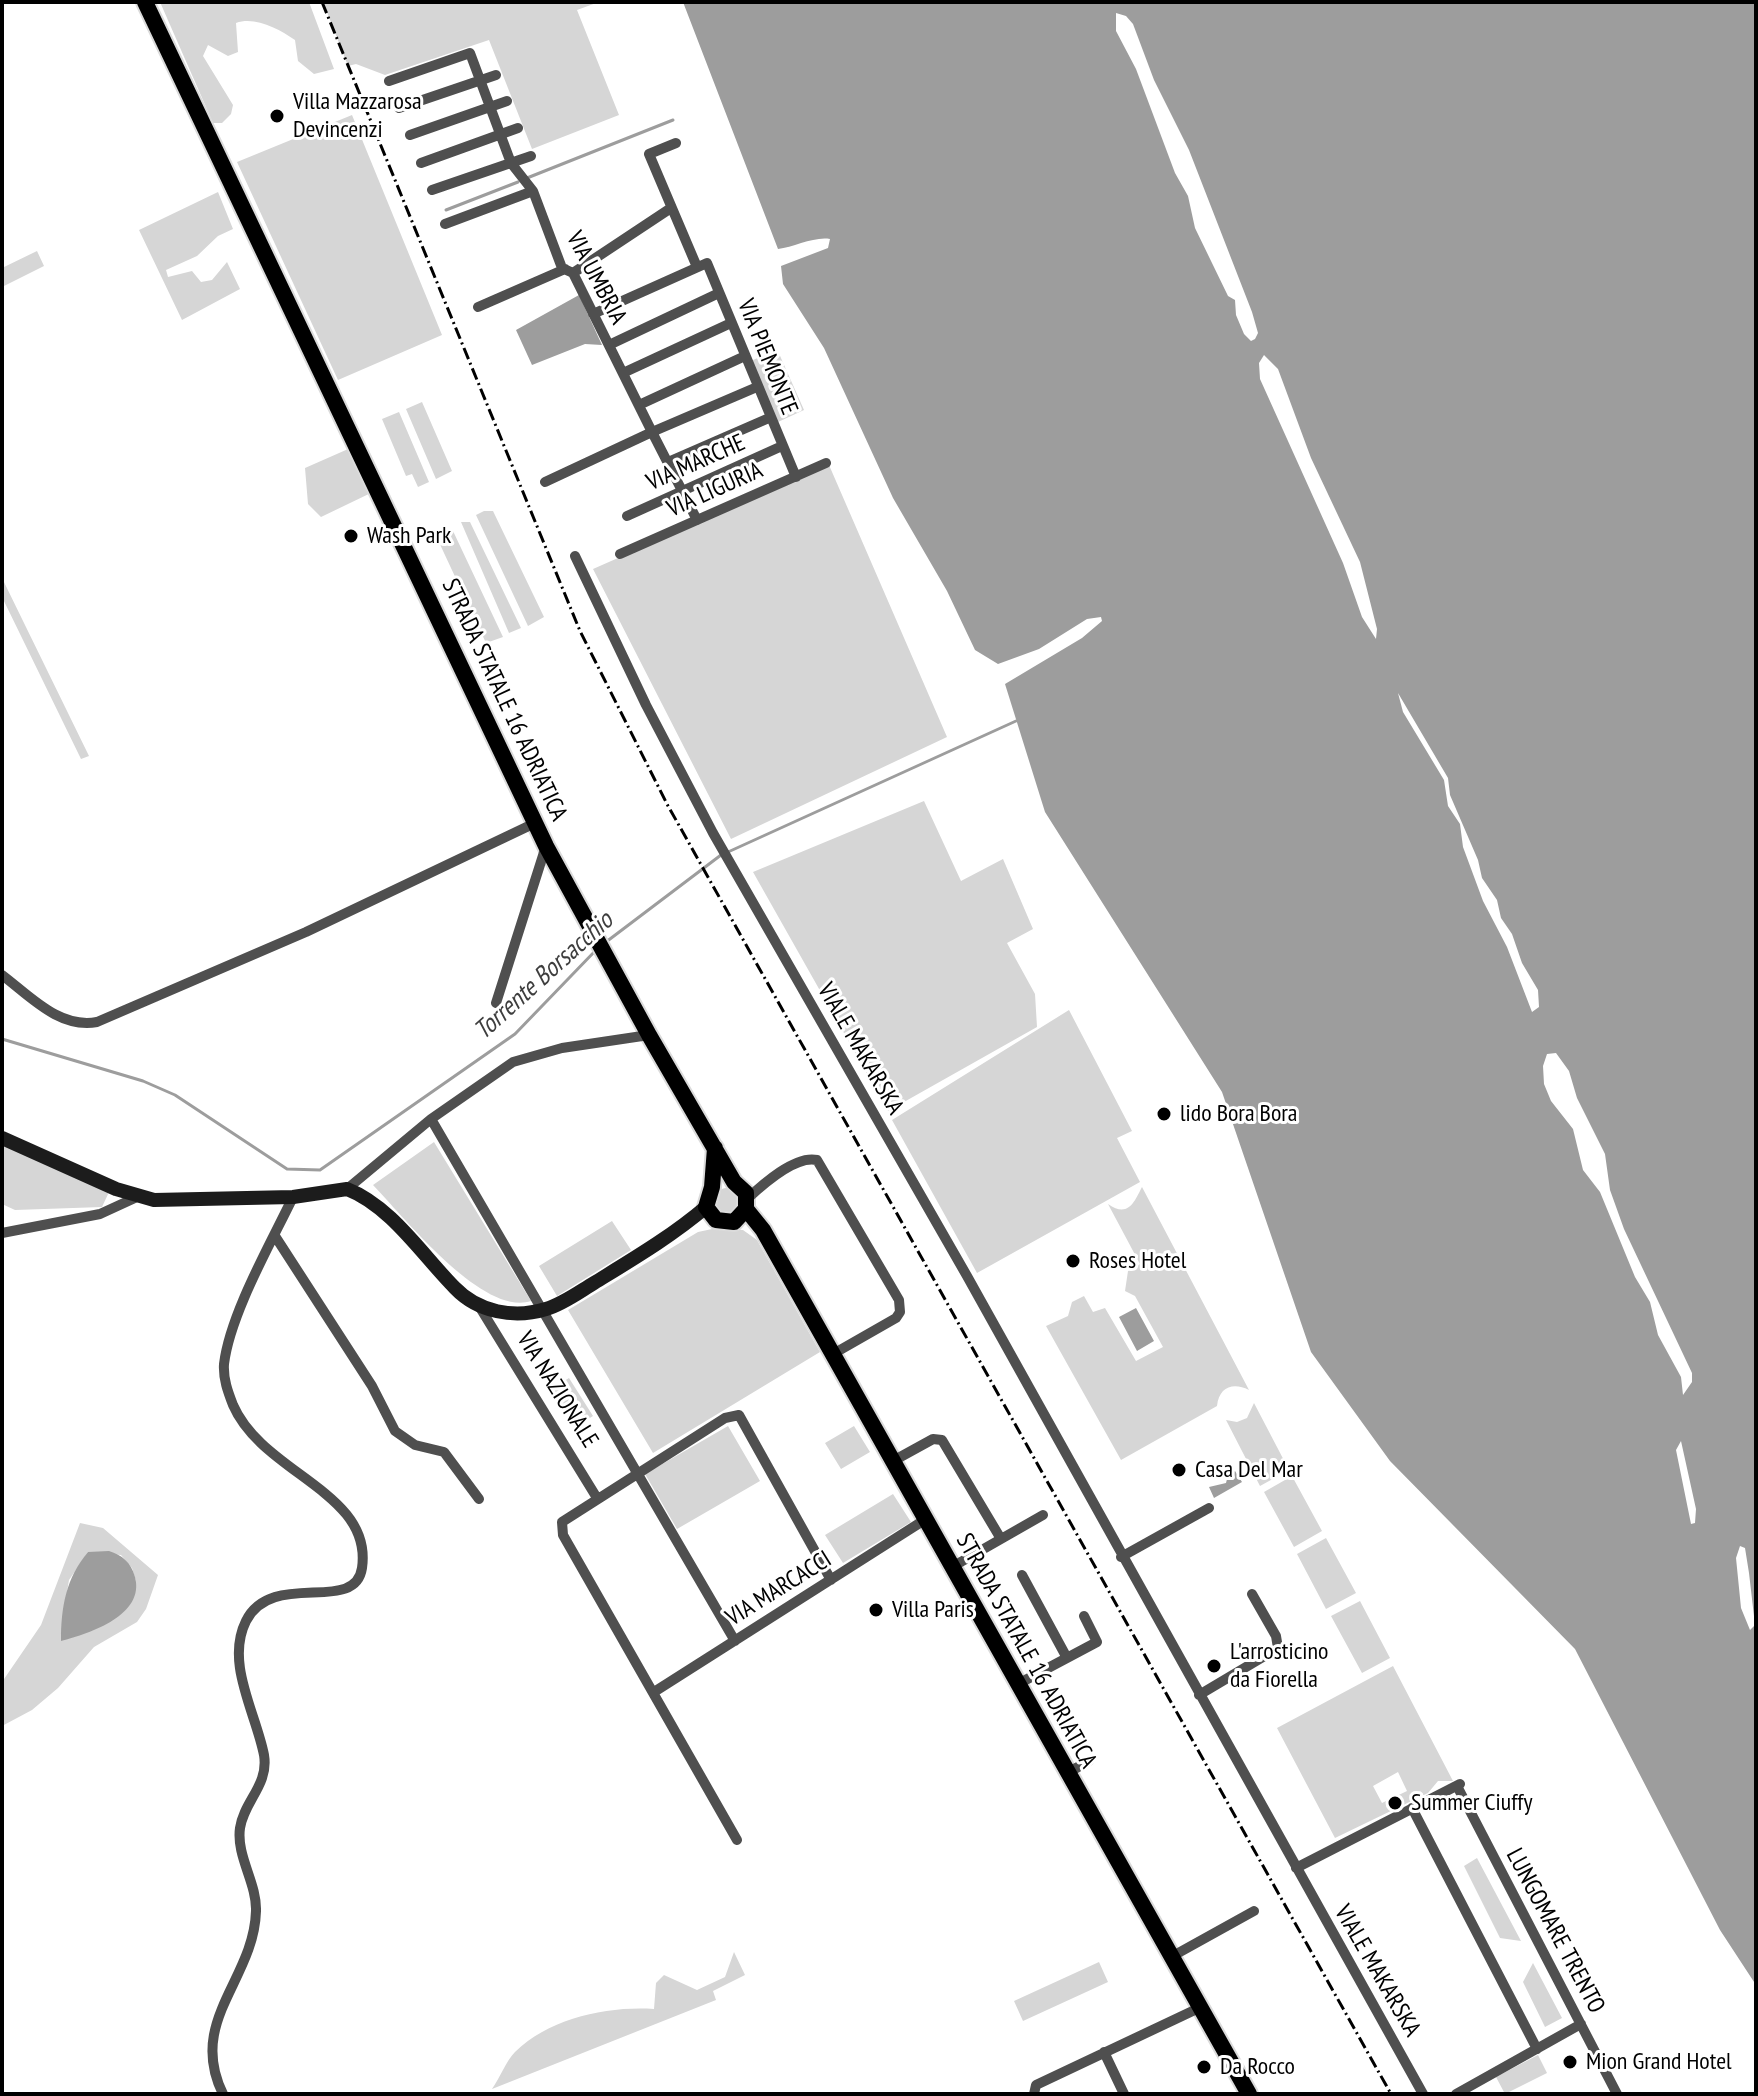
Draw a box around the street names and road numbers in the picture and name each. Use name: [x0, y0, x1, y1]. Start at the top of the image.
street label: VIA UMBRIA: [560, 227, 632, 329]
street label: VIA PIEMONTE: [731, 295, 803, 419]
street label: VIA MARCHE: [642, 429, 750, 497]
street label: VIA LIGURIA: [663, 456, 767, 524]
street label: STRADA STATALE 16 ADRIATICA: [435, 574, 573, 826]
street label: VIALE MAKARSKA: [811, 978, 909, 1120]
street label: VIA NAZIONALE: [510, 1327, 604, 1453]
street label: STRADA STATALE 16 ADRIATICA: [950, 1529, 1102, 1773]
street label: VIA MARCACCI: [721, 1545, 837, 1633]
street label: LUNGOMARE TRENTO: [1499, 1844, 1611, 2018]
street label: VIALE MAKARSKA: [1328, 1900, 1426, 2042]

